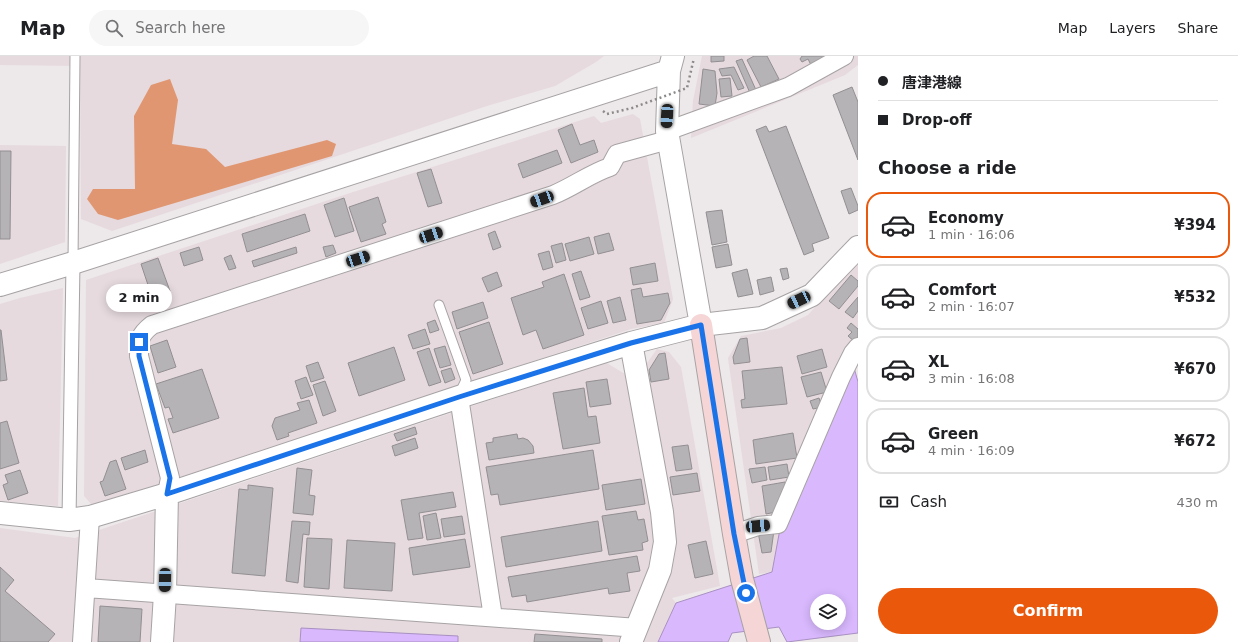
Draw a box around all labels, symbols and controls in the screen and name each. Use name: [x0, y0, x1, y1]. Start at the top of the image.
search box: [89, 10, 369, 46]
text: Map: [20, 17, 65, 39]
icon: search: [103, 17, 125, 39]
text: Search here: [135, 19, 225, 37]
text: Map: [1058, 20, 1087, 36]
text: Layers: [1109, 20, 1156, 36]
text: Share: [1178, 20, 1218, 36]
text: 唐津港線: [902, 74, 962, 92]
car: [660, 104, 674, 128]
text: Drop-off: [902, 111, 972, 129]
text: Choose a ride: [878, 157, 1017, 178]
car: [529, 189, 555, 209]
icon: car: [880, 207, 916, 243]
text: Economy: [928, 209, 1004, 227]
text: ¥394: [1174, 216, 1216, 234]
car: [418, 226, 444, 244]
text: 1 min · 16:06: [928, 227, 1015, 242]
car: [345, 250, 371, 268]
icon: car: [880, 279, 916, 315]
text: Comfort: [928, 281, 996, 299]
callout: 2 min: [106, 284, 172, 312]
text: ¥532: [1174, 288, 1216, 306]
car: [786, 289, 812, 311]
text: 2 min: [119, 290, 159, 305]
text: 2 min · 16:07: [928, 299, 1015, 314]
route end: [130, 333, 148, 351]
icon: car: [880, 351, 916, 387]
text: XL: [928, 353, 949, 371]
text: ¥670: [1174, 360, 1216, 378]
text: 3 min · 16:08: [928, 371, 1015, 386]
icon: car: [880, 423, 916, 459]
text: Green: [928, 425, 979, 443]
text: ¥672: [1174, 432, 1216, 450]
text: 4 min · 16:09: [928, 443, 1015, 458]
icon: cash: [878, 491, 900, 513]
text: Cash: [910, 493, 947, 511]
text: 430 m: [1176, 495, 1218, 510]
car: [746, 519, 770, 533]
car: [159, 568, 171, 592]
route start: [737, 584, 755, 602]
button: Confirm: [878, 588, 1218, 634]
map controls: [810, 594, 846, 630]
button: layers: [810, 594, 846, 630]

